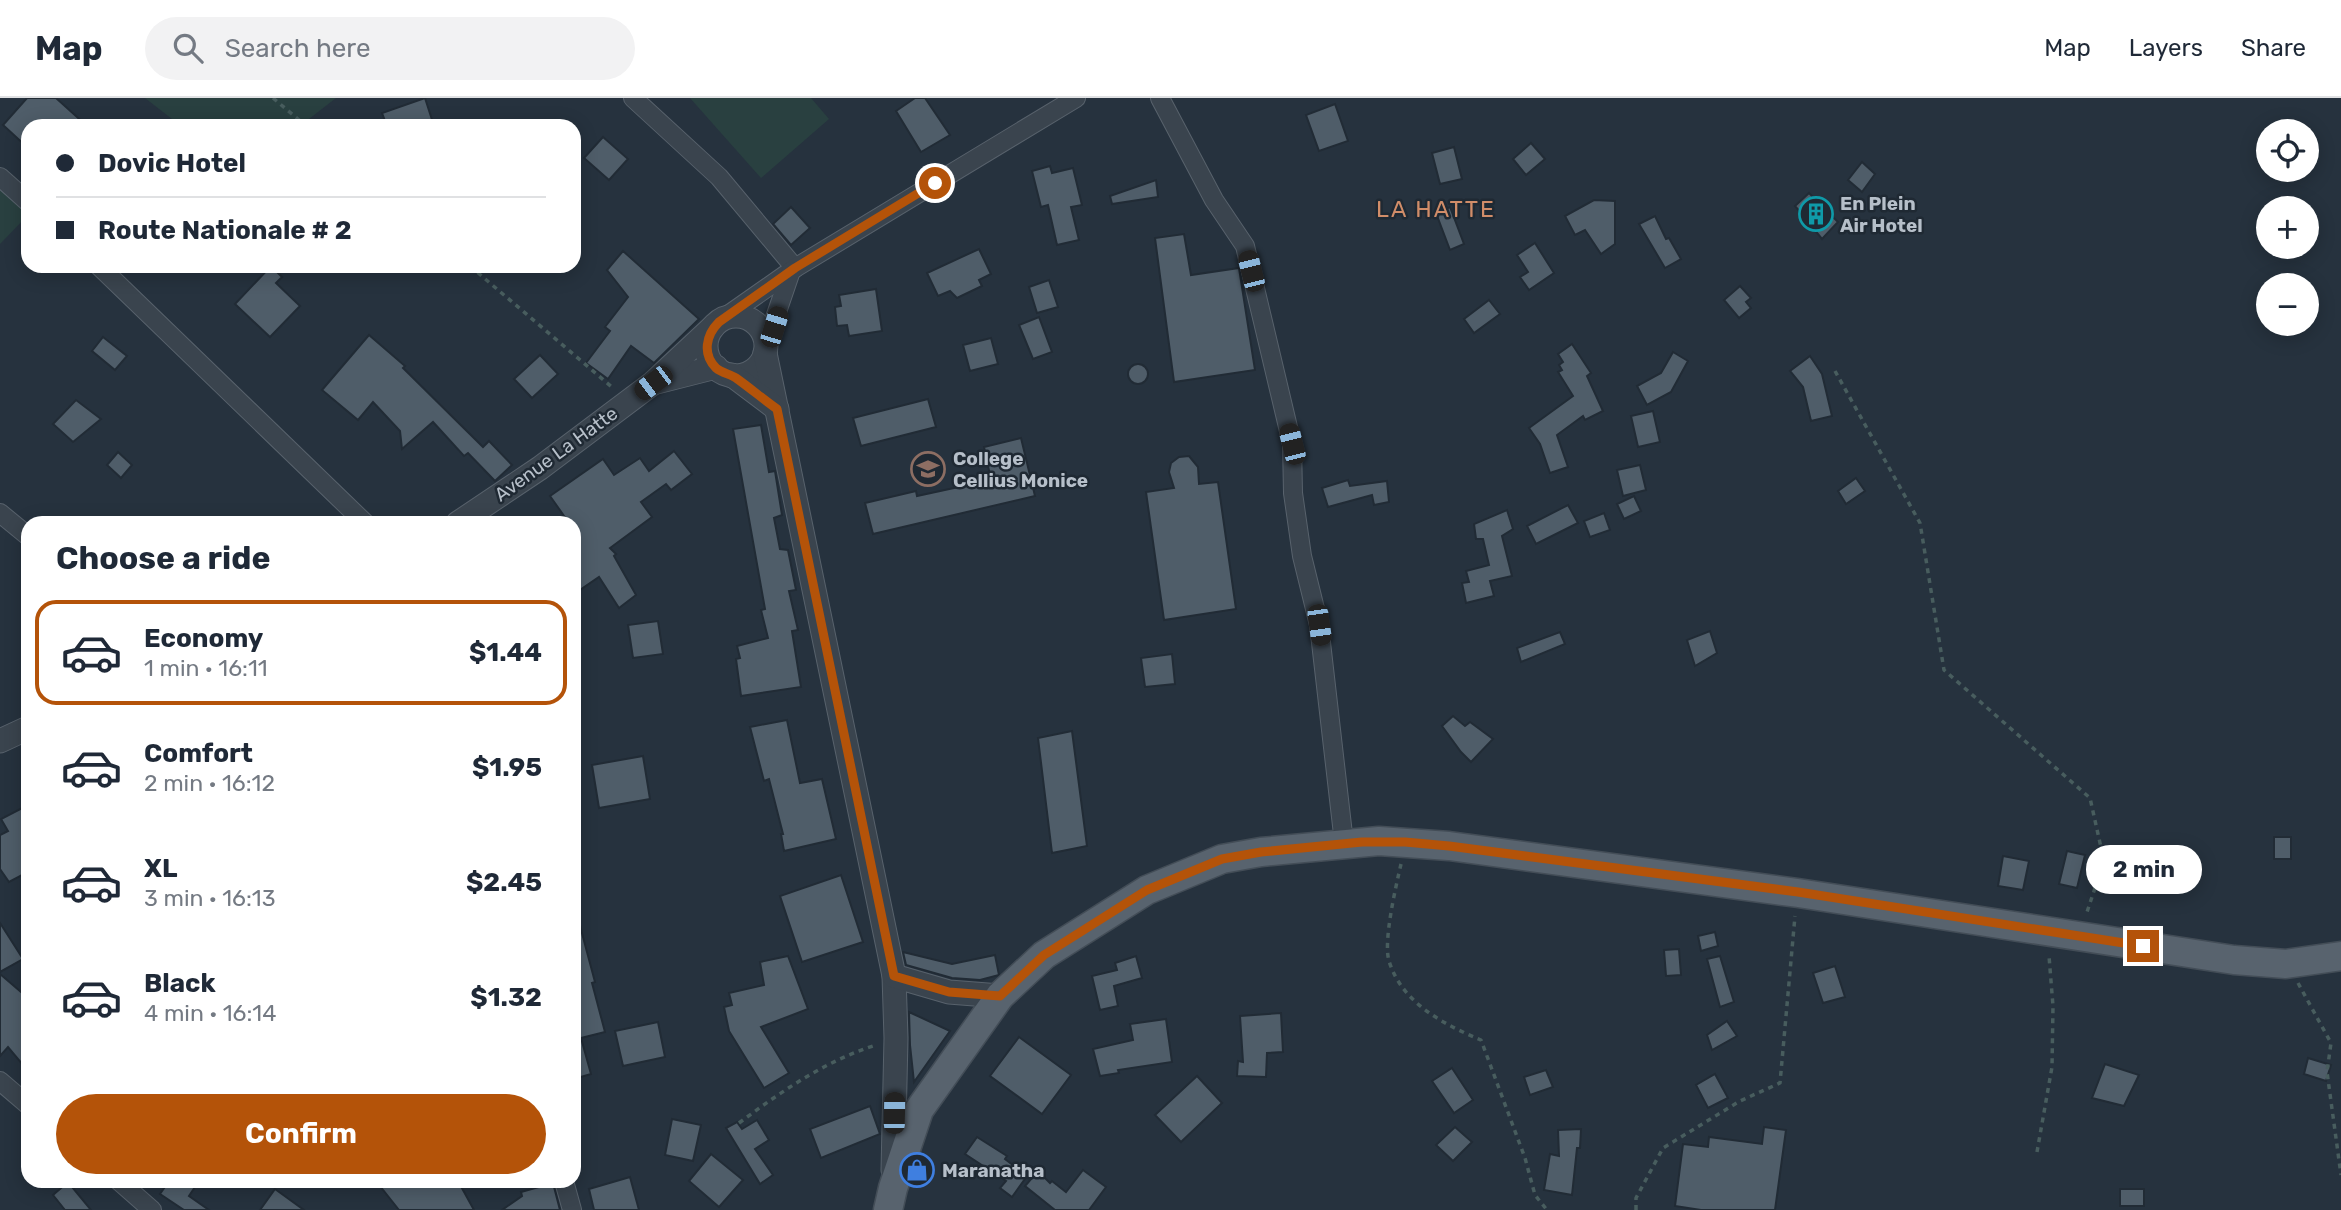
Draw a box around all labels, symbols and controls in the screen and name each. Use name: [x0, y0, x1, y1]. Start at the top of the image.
search box: [145, 17, 635, 80]
text: Map: [35, 29, 103, 68]
icon: search: [169, 29, 207, 67]
text: Search here: [225, 33, 370, 64]
text: Map: [2044, 34, 2091, 62]
text: Layers: [2129, 34, 2203, 62]
text: Share: [2241, 34, 2306, 62]
map controls: [2256, 119, 2319, 336]
button: locate: [2256, 119, 2319, 182]
text: Dovic Hotel: [98, 148, 246, 179]
route start: [919, 167, 951, 199]
place label: En Plein Air Hotel: [1840, 192, 1923, 237]
district label: LA HATTE: [1376, 195, 1496, 223]
building icon: En Plein Air Hotel: [1797, 195, 1835, 233]
button: +: [2256, 196, 2319, 259]
text: Route Nationale # 2: [98, 215, 352, 246]
car: [1236, 248, 1267, 294]
button: −: [2256, 273, 2319, 336]
car: [758, 304, 791, 350]
car: [630, 362, 677, 404]
street label: Avenue La Hatte: [490, 402, 622, 506]
car: [1277, 421, 1308, 467]
place label: College Cellius Monice: [953, 447, 1088, 492]
school or university icon: College Cellius Monice: [909, 450, 947, 488]
text: Choose a ride: [56, 539, 270, 577]
car: [1306, 603, 1333, 647]
icon: car: [60, 621, 123, 684]
text: Economy: [144, 623, 263, 654]
text: $1.44: [469, 637, 542, 668]
text: 1 min · 16:11: [144, 654, 268, 682]
icon: car: [60, 736, 123, 799]
text: Comfort: [144, 738, 253, 769]
text: $1.95: [472, 752, 542, 783]
text: 2 min · 16:12: [144, 769, 275, 797]
callout: 2 min: [2085, 844, 2201, 894]
icon: car: [60, 851, 123, 914]
text: XL: [144, 853, 177, 884]
text: 2 min: [2113, 855, 2175, 883]
text: $2.45: [466, 867, 542, 898]
text: 3 min · 16:13: [144, 884, 276, 912]
route end: [2127, 930, 2159, 962]
icon: car: [60, 966, 123, 1029]
text: Black: [144, 968, 216, 999]
text: $1.32: [470, 982, 542, 1013]
text: 4 min · 16:14: [144, 999, 276, 1027]
car: [884, 1092, 905, 1134]
button: Confirm: [56, 1094, 546, 1174]
shop icon: Maranatha: [898, 1151, 936, 1189]
place label: Maranatha: [942, 1159, 1044, 1182]

